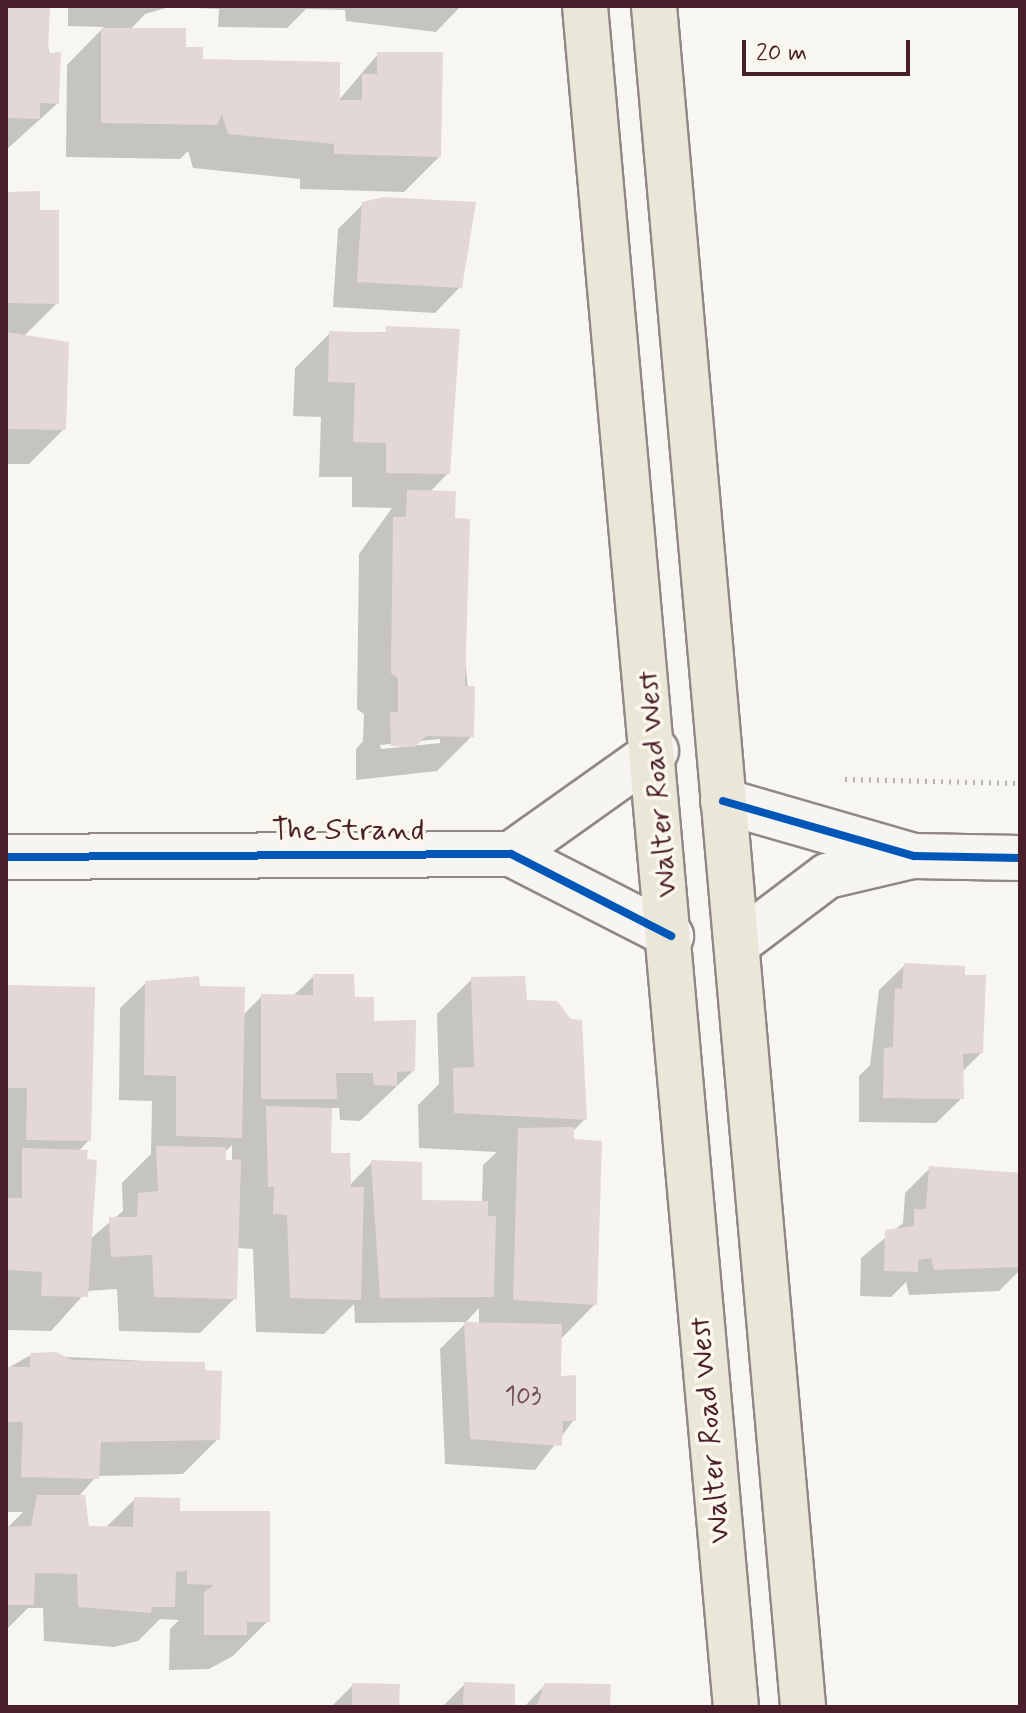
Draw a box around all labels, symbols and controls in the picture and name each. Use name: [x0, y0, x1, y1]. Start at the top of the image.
scale bar: [746, 24, 914, 74]
text: 20 m: [756, 38, 807, 69]
street label: Walter Road West: [630, 669, 686, 899]
street label: The Strand: [277, 813, 419, 849]
street label: Walter Road West: [683, 1315, 739, 1545]
house number: 103: [504, 1382, 542, 1414]

